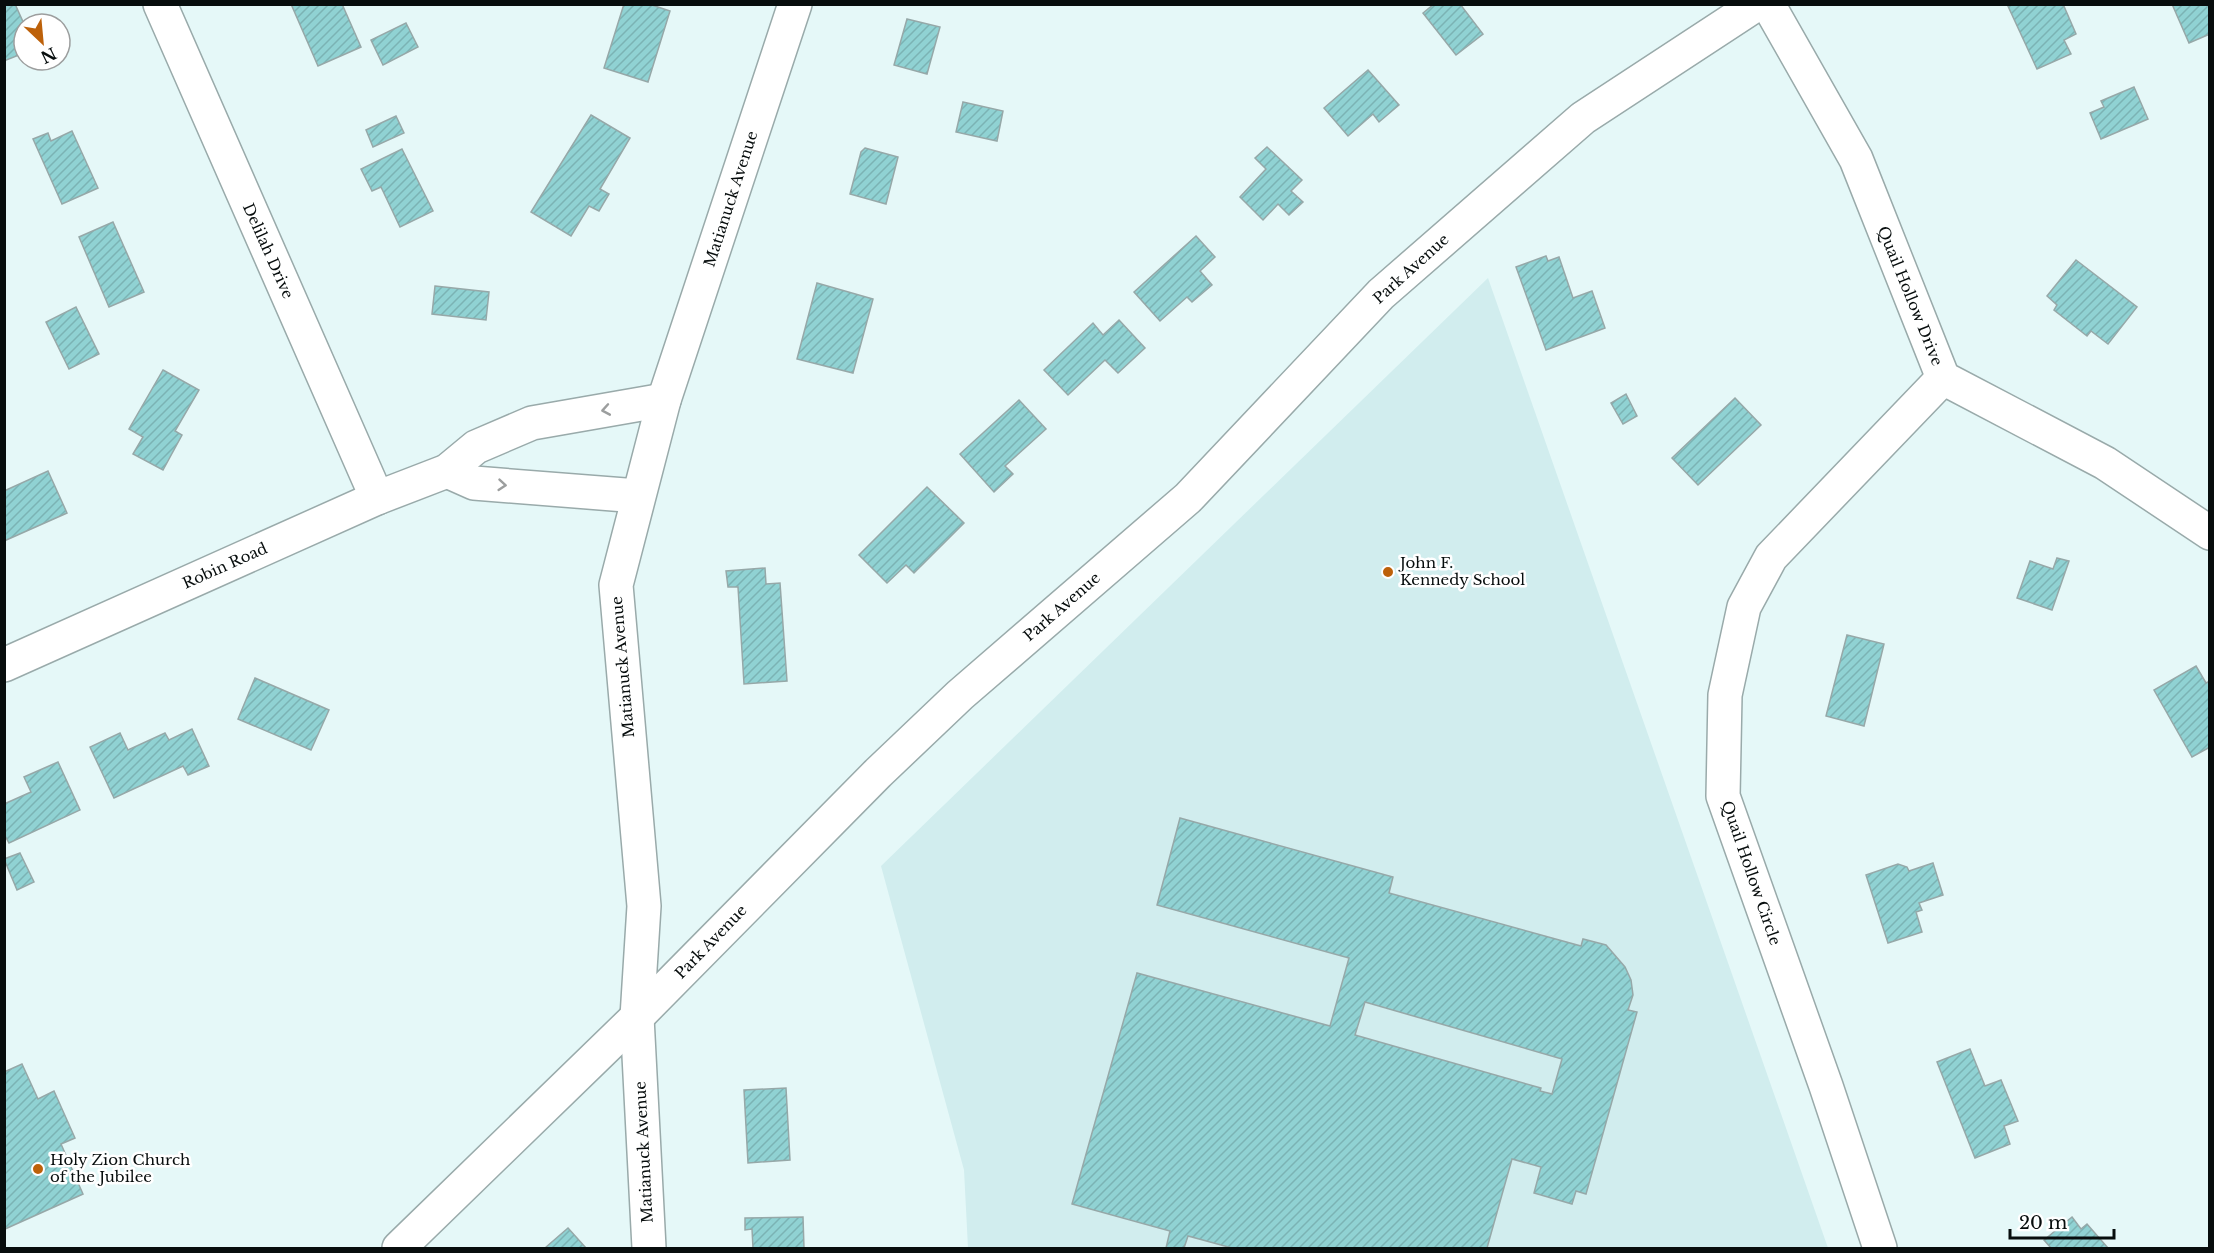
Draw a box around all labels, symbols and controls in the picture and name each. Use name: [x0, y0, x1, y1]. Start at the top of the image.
north arrow: [12, 12, 72, 72]
text: N: [37, 43, 60, 68]
street label: Matianuck Avenue: [700, 128, 762, 269]
street label: Delilah Drive: [239, 200, 298, 301]
street label: Quail Hollow Drive: [1874, 223, 1947, 368]
street label: Park Avenue: [1369, 230, 1452, 308]
one-way arrow: [602, 403, 612, 416]
one-way arrow: [498, 478, 507, 491]
street label: Robin Road: [179, 538, 270, 593]
place label: John F. Kennedy School: [1398, 553, 1525, 589]
marker: John F. Kennedy School: [1381, 565, 1395, 579]
street label: Park Avenue: [1019, 568, 1104, 645]
street label: Matianuck Avenue: [607, 595, 638, 739]
street label: Quail Hollow Circle: [1718, 798, 1785, 948]
street label: Park Avenue: [671, 901, 751, 983]
street label: Matianuck Avenue: [630, 1081, 657, 1223]
place label: Holy Zion Church of the Jubilee: [50, 1150, 190, 1186]
marker: Holy Zion Church of the Jubilee: [31, 1162, 45, 1176]
scale bar: [2010, 1202, 2114, 1240]
text: 20 m: [2019, 1212, 2067, 1234]

